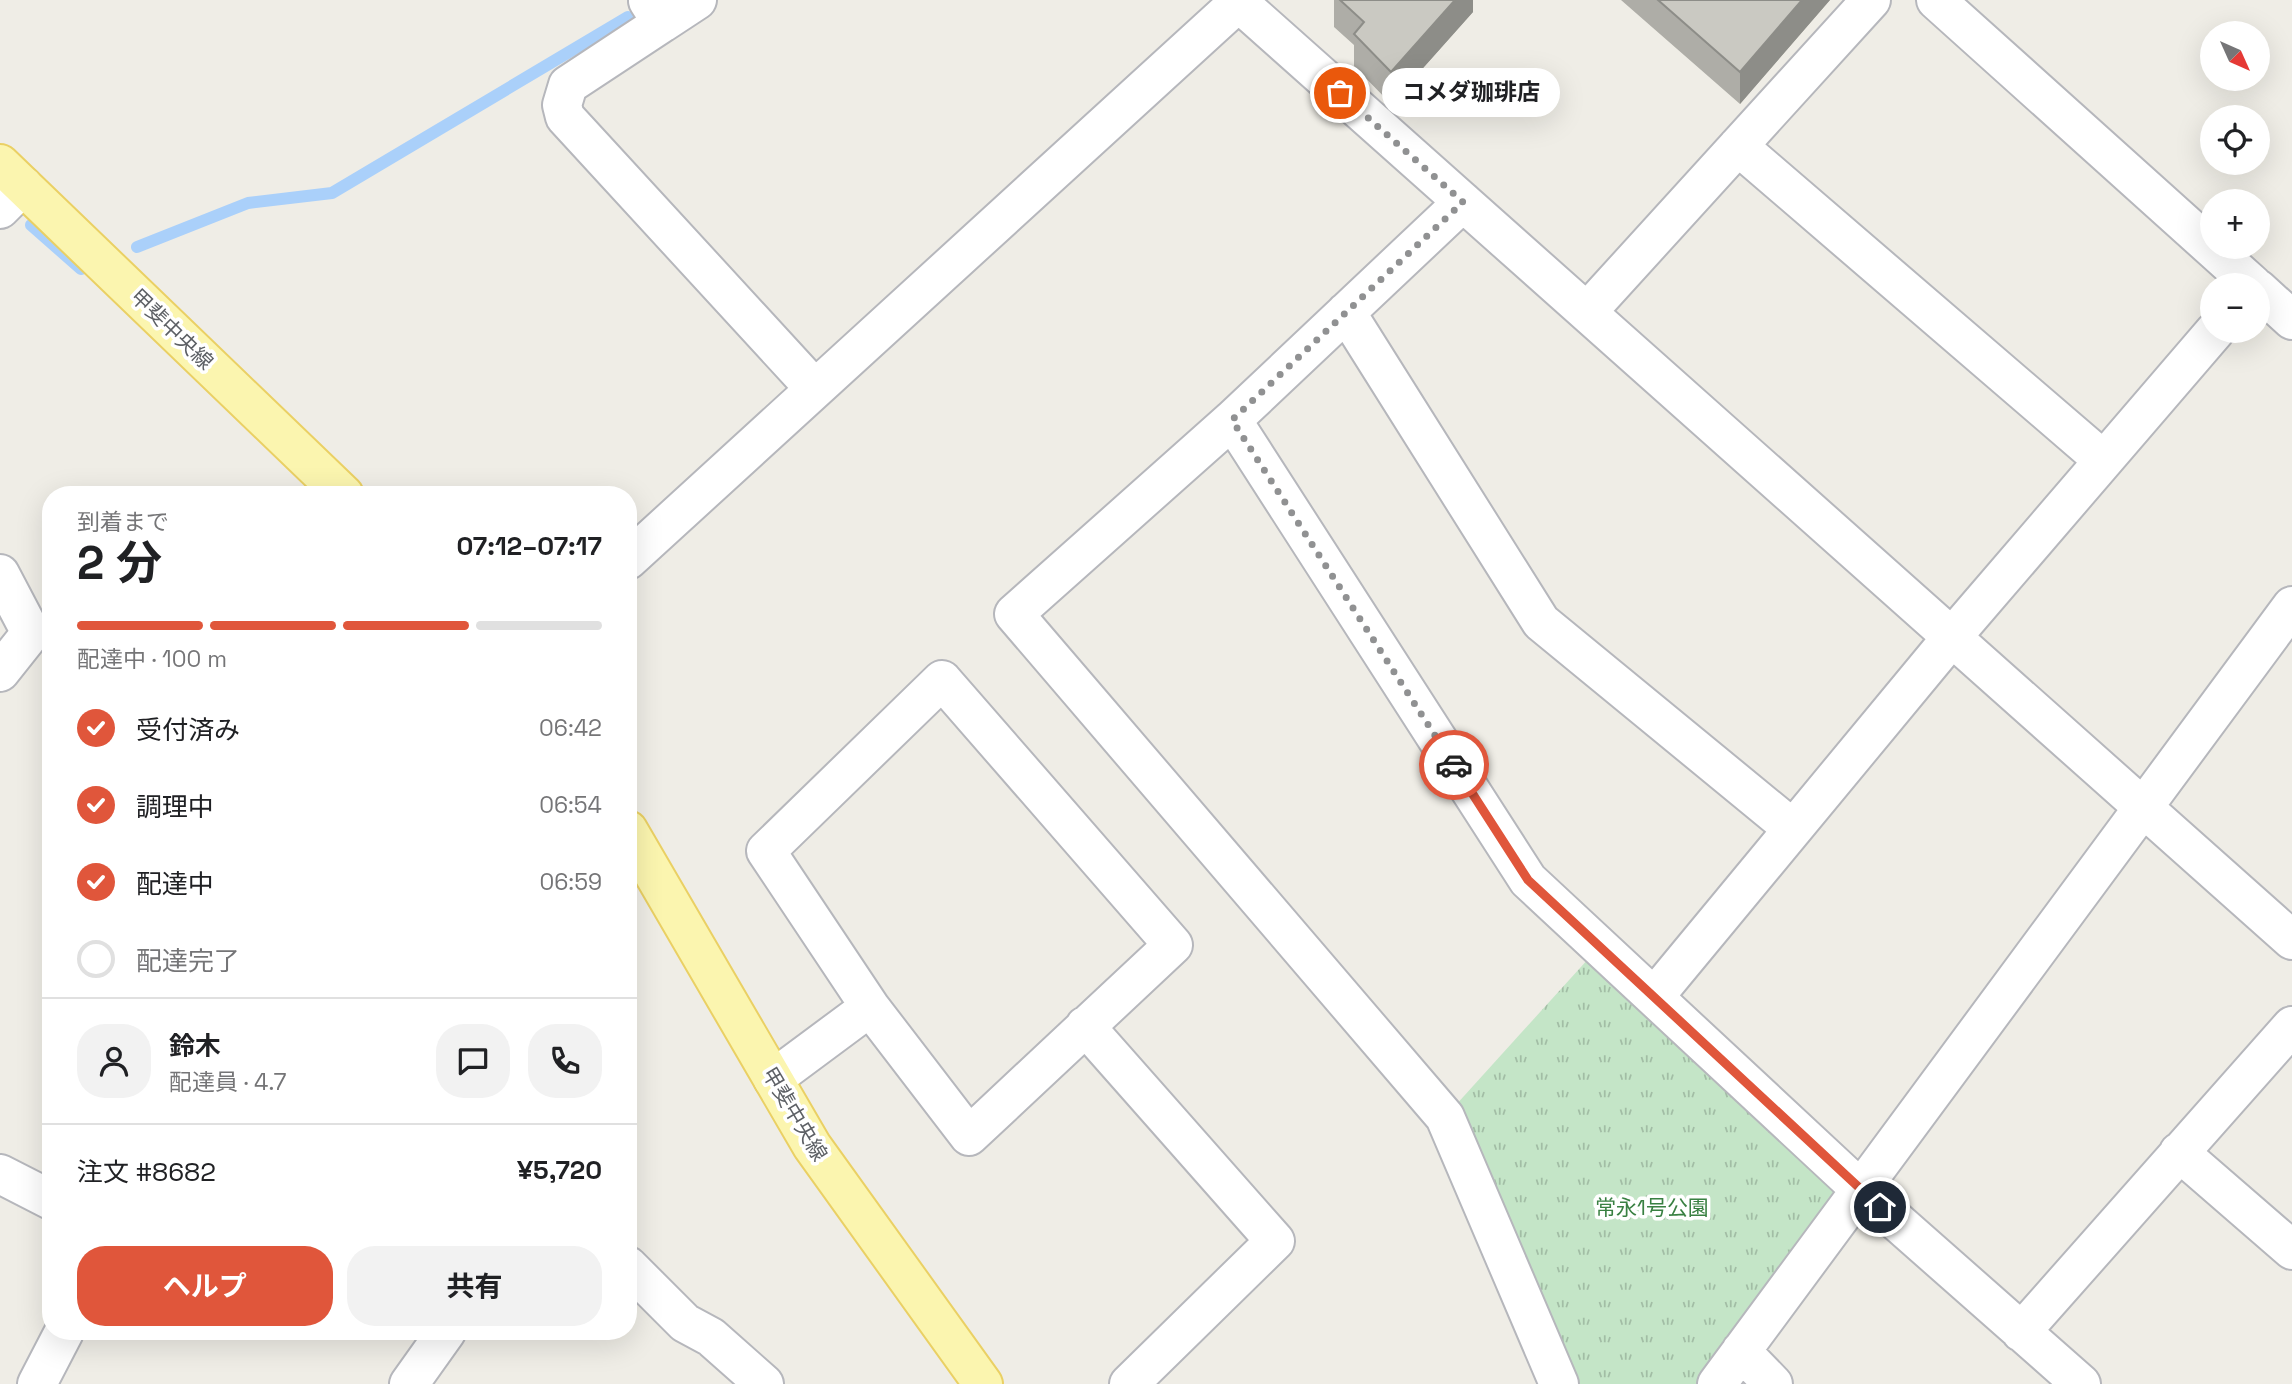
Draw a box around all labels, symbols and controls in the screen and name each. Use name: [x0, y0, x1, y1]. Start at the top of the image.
north arrow: [2200, 21, 2270, 91]
map controls: [2200, 21, 2270, 343]
pin: [1310, 63, 1370, 123]
callout: コメダ珈琲店: [1382, 68, 1560, 118]
icon: bag: [1321, 74, 1359, 112]
text: コメダ珈琲店: [1402, 77, 1540, 107]
button: locate: [2200, 105, 2270, 175]
button: +: [2200, 189, 2270, 259]
button: −: [2200, 273, 2270, 343]
street label: 甲斐中央線: [125, 283, 219, 375]
text: 到着まで: [77, 507, 169, 537]
text: 07:12–07:17: [457, 529, 602, 563]
text: 2 分: [77, 534, 162, 592]
text: 配達中 · 100 m: [77, 644, 227, 674]
icon: check: [77, 709, 115, 747]
text: 受付済み: [136, 713, 240, 747]
text: 06:42: [539, 713, 602, 743]
courier: [1419, 730, 1489, 800]
icon: car: [1435, 746, 1473, 784]
icon: check: [77, 786, 115, 824]
text: 調理中: [136, 790, 214, 824]
text: 06:54: [539, 790, 602, 820]
icon: check: [77, 863, 115, 901]
text: 配達中: [136, 867, 214, 901]
text: 06:59: [540, 867, 602, 897]
text: 配達完了: [136, 944, 240, 978]
button: person: [77, 1024, 151, 1098]
button: chat: [436, 1024, 510, 1098]
button: phone: [528, 1024, 602, 1098]
text: 鈴木: [169, 1029, 221, 1063]
street label: 甲斐中央線: [756, 1062, 834, 1166]
text: 配達員 · 4.7: [169, 1067, 286, 1097]
text: ¥5,720: [517, 1153, 602, 1187]
text: 注文 #8682: [77, 1155, 216, 1189]
pin: [1850, 1177, 1910, 1237]
icon: home: [1861, 1188, 1899, 1226]
park label: 常永1号公園: [1595, 1194, 1709, 1221]
button: ヘルプ: [77, 1246, 333, 1326]
button: 共有: [347, 1246, 602, 1326]

